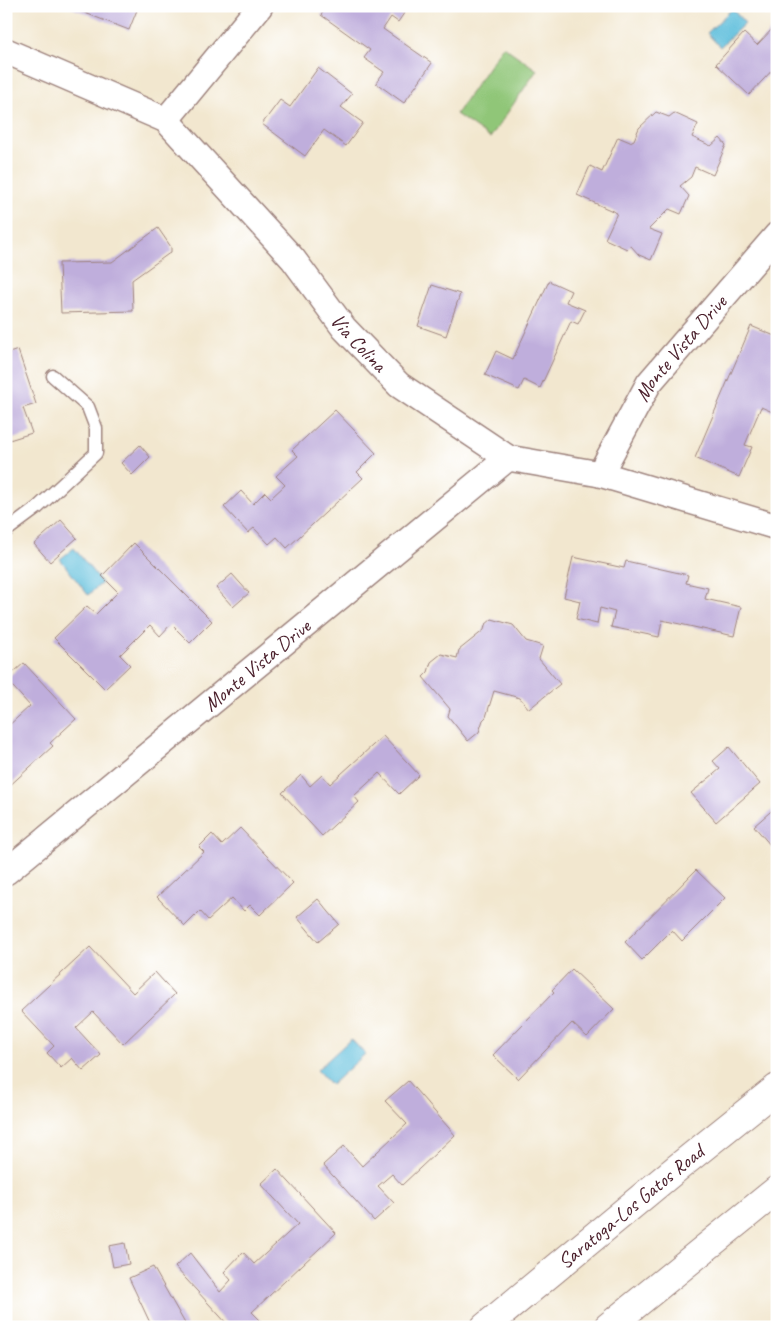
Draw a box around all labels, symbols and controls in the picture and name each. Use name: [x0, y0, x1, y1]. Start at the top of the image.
street label: Monte Vista Drive: [629, 289, 733, 406]
street label: Via Colina: [325, 308, 393, 378]
street label: Monte Vista Drive: [198, 613, 316, 717]
street label: Saratoga-Los Gatos Road: [552, 1137, 712, 1274]

